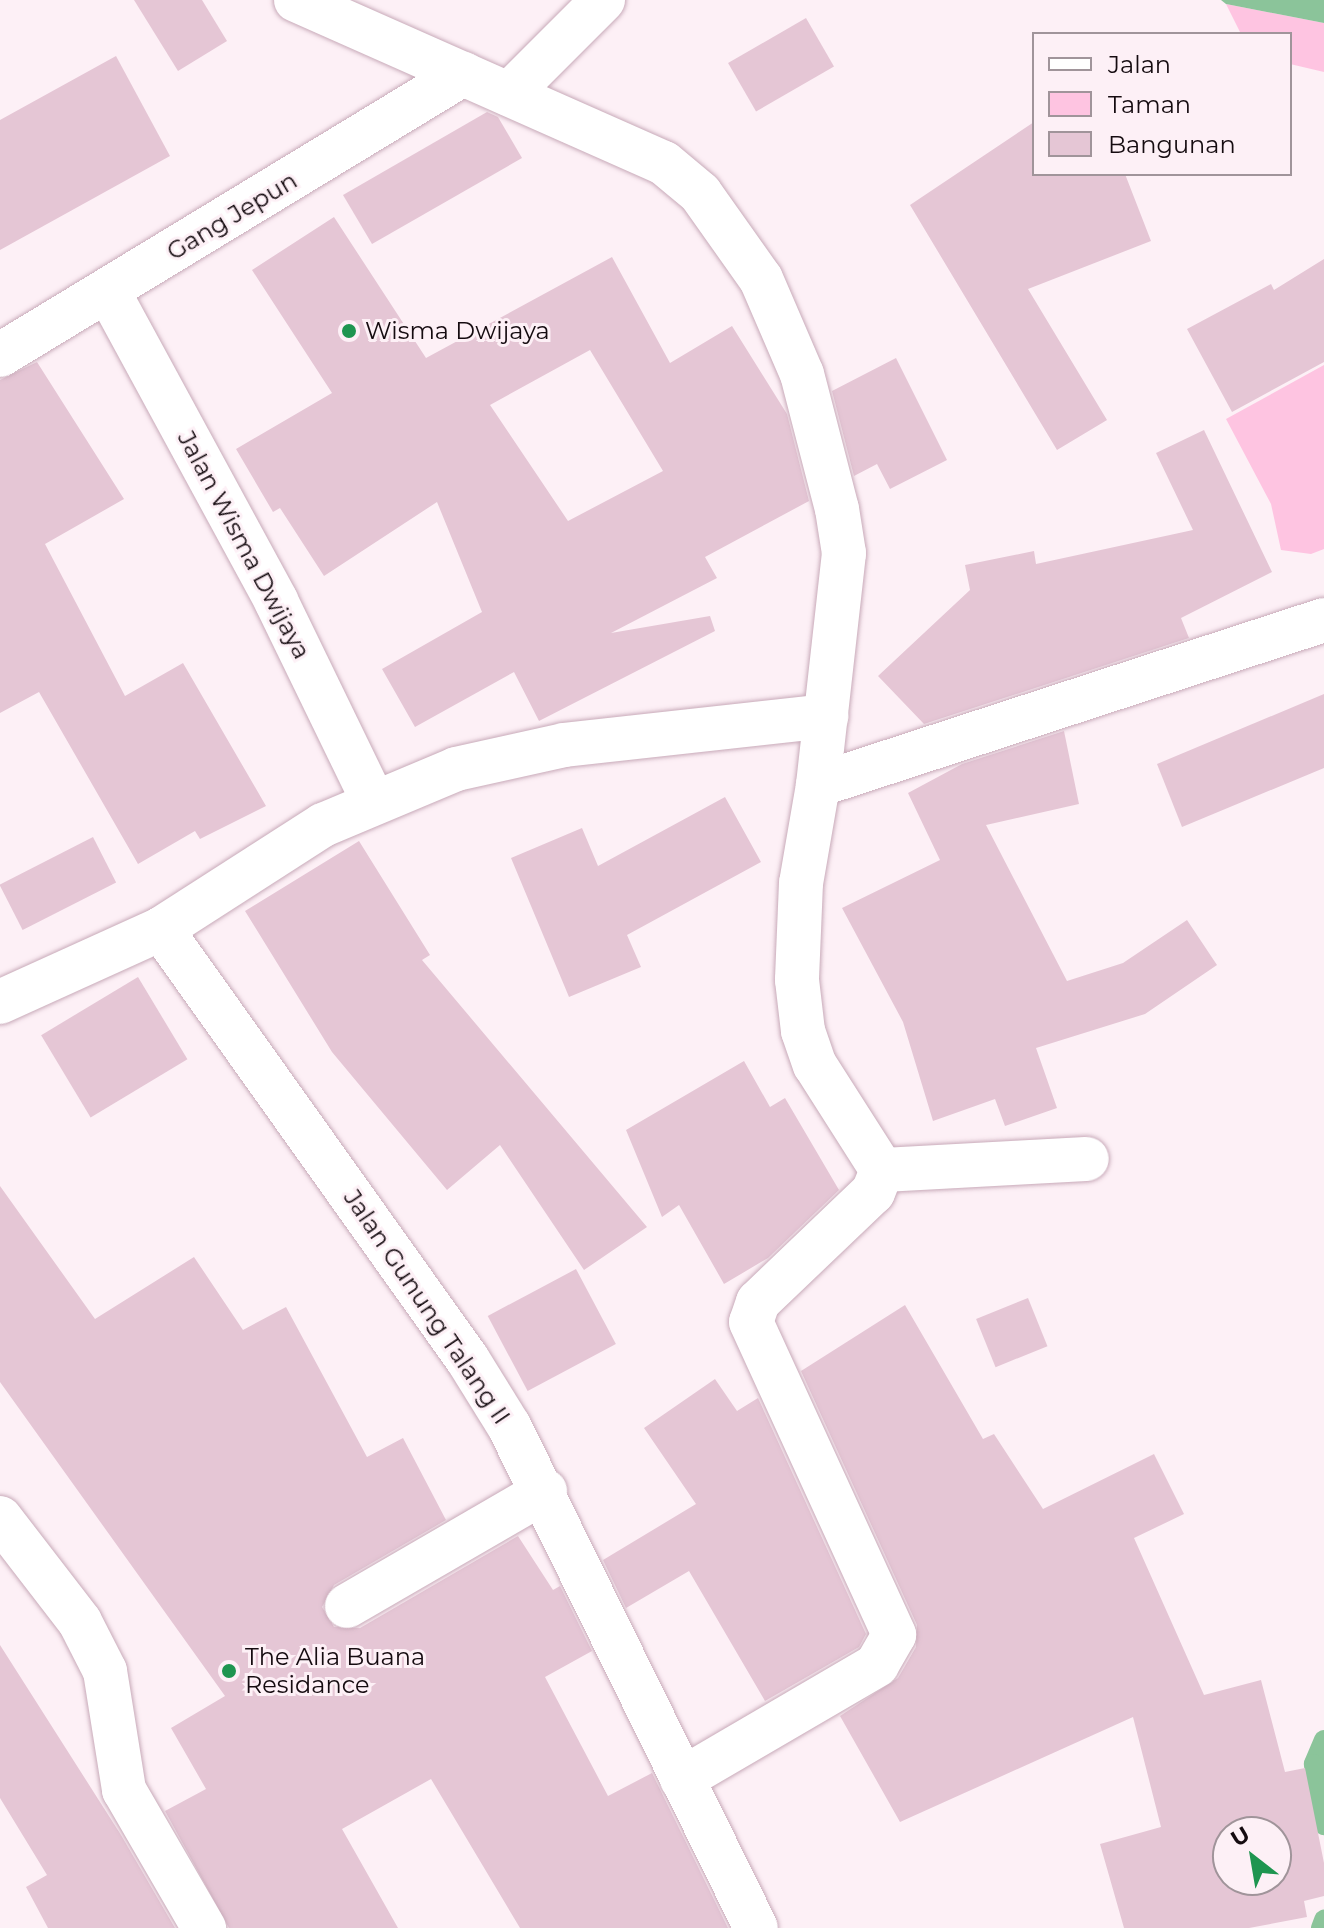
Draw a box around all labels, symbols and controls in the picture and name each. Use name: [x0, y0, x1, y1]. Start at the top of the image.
legend: [1032, 32, 1292, 176]
text: Jalan: [1108, 50, 1171, 79]
text: Taman: [1108, 90, 1191, 119]
text: Bangunan: [1108, 130, 1236, 159]
street label: Gang Jepun: [162, 166, 302, 266]
place label: Wisma Dwijaya: [365, 317, 550, 345]
marker: Wisma Dwijaya: [340, 322, 358, 340]
street label: Jalan Wisma Dwijaya: [172, 426, 316, 664]
street label: Jalan Gunung Talang II: [338, 1184, 516, 1430]
place label: The Alia Buana Residance: [245, 1643, 425, 1699]
marker: The Alia Buana Residance: [220, 1662, 238, 1680]
north arrow: [1212, 1816, 1292, 1896]
text: U: [1226, 1821, 1255, 1853]

